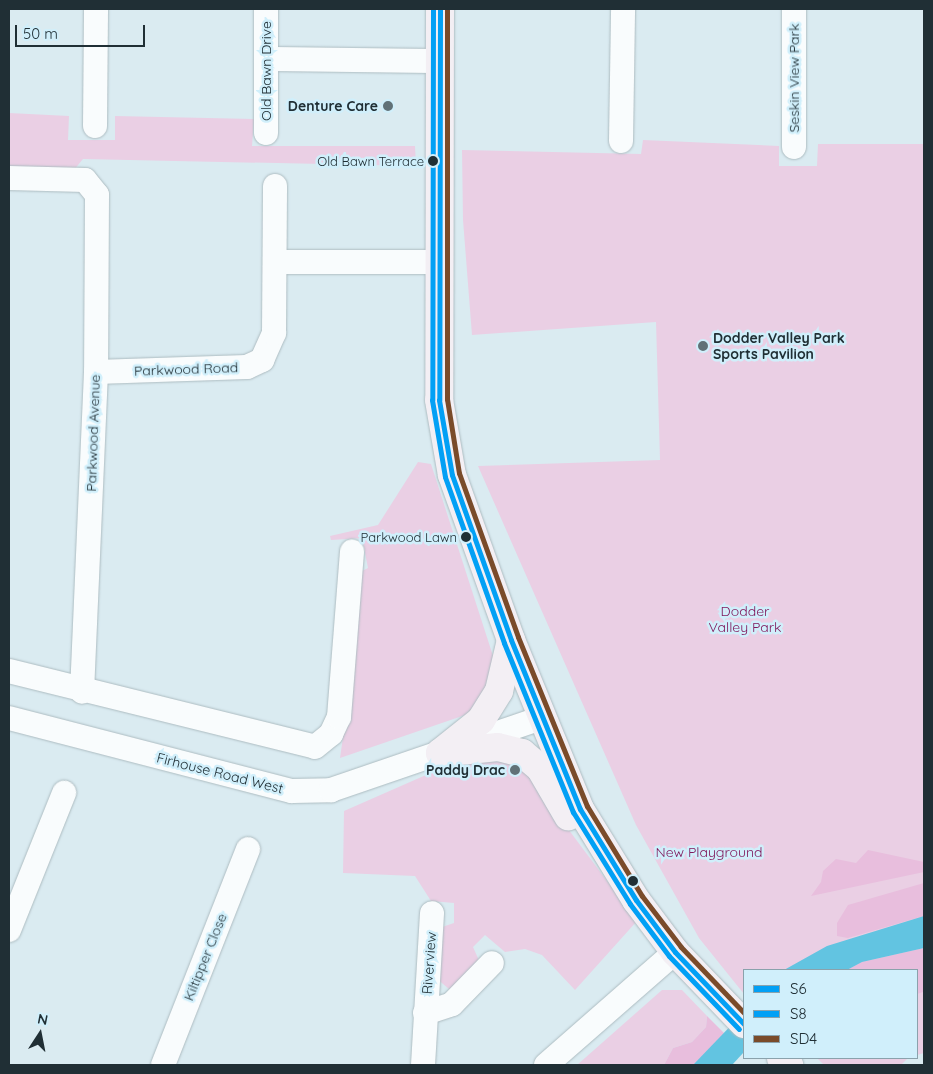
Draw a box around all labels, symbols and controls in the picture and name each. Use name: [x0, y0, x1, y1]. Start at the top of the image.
scale bar: [18, 15, 148, 47]
street label: Old Bawn Drive: [258, 21, 274, 121]
text: 50 m: [23, 24, 58, 43]
street label: Seskin View Park: [786, 24, 802, 132]
place label: Denture Care: [288, 98, 378, 114]
marker: Denture Care: [382, 100, 394, 112]
place label: Old Bawn Terrace: [317, 153, 424, 169]
marker: Old Bawn Terrace: [428, 156, 438, 166]
place label: Dodder Valley Park Sports Pavilion: [713, 330, 845, 362]
marker: Dodder Valley Park Sports Pavilion: [697, 340, 709, 352]
street label: Parkwood Road: [134, 359, 238, 379]
street label: Parkwood Avenue: [83, 374, 103, 492]
place label: Parkwood Lawn: [361, 529, 457, 545]
marker: Parkwood Lawn: [461, 532, 471, 542]
park label: Dodder Valley Park: [708, 603, 782, 636]
street label: Firhouse Road West: [155, 749, 285, 797]
place label: Paddy Drac: [426, 762, 505, 778]
marker: Paddy Drac: [509, 764, 521, 776]
park label: New Playground: [655, 844, 763, 860]
unlabelled marker: [628, 876, 638, 886]
street label: Kiltipper Close: [180, 911, 230, 1003]
street label: Riverview: [418, 931, 440, 995]
legend: [743, 969, 918, 1059]
text: S6: [790, 979, 807, 998]
text: S8: [790, 1004, 807, 1023]
north arrow: [15, 1009, 65, 1059]
text: N: [36, 1009, 50, 1029]
text: SD4: [790, 1029, 817, 1048]

